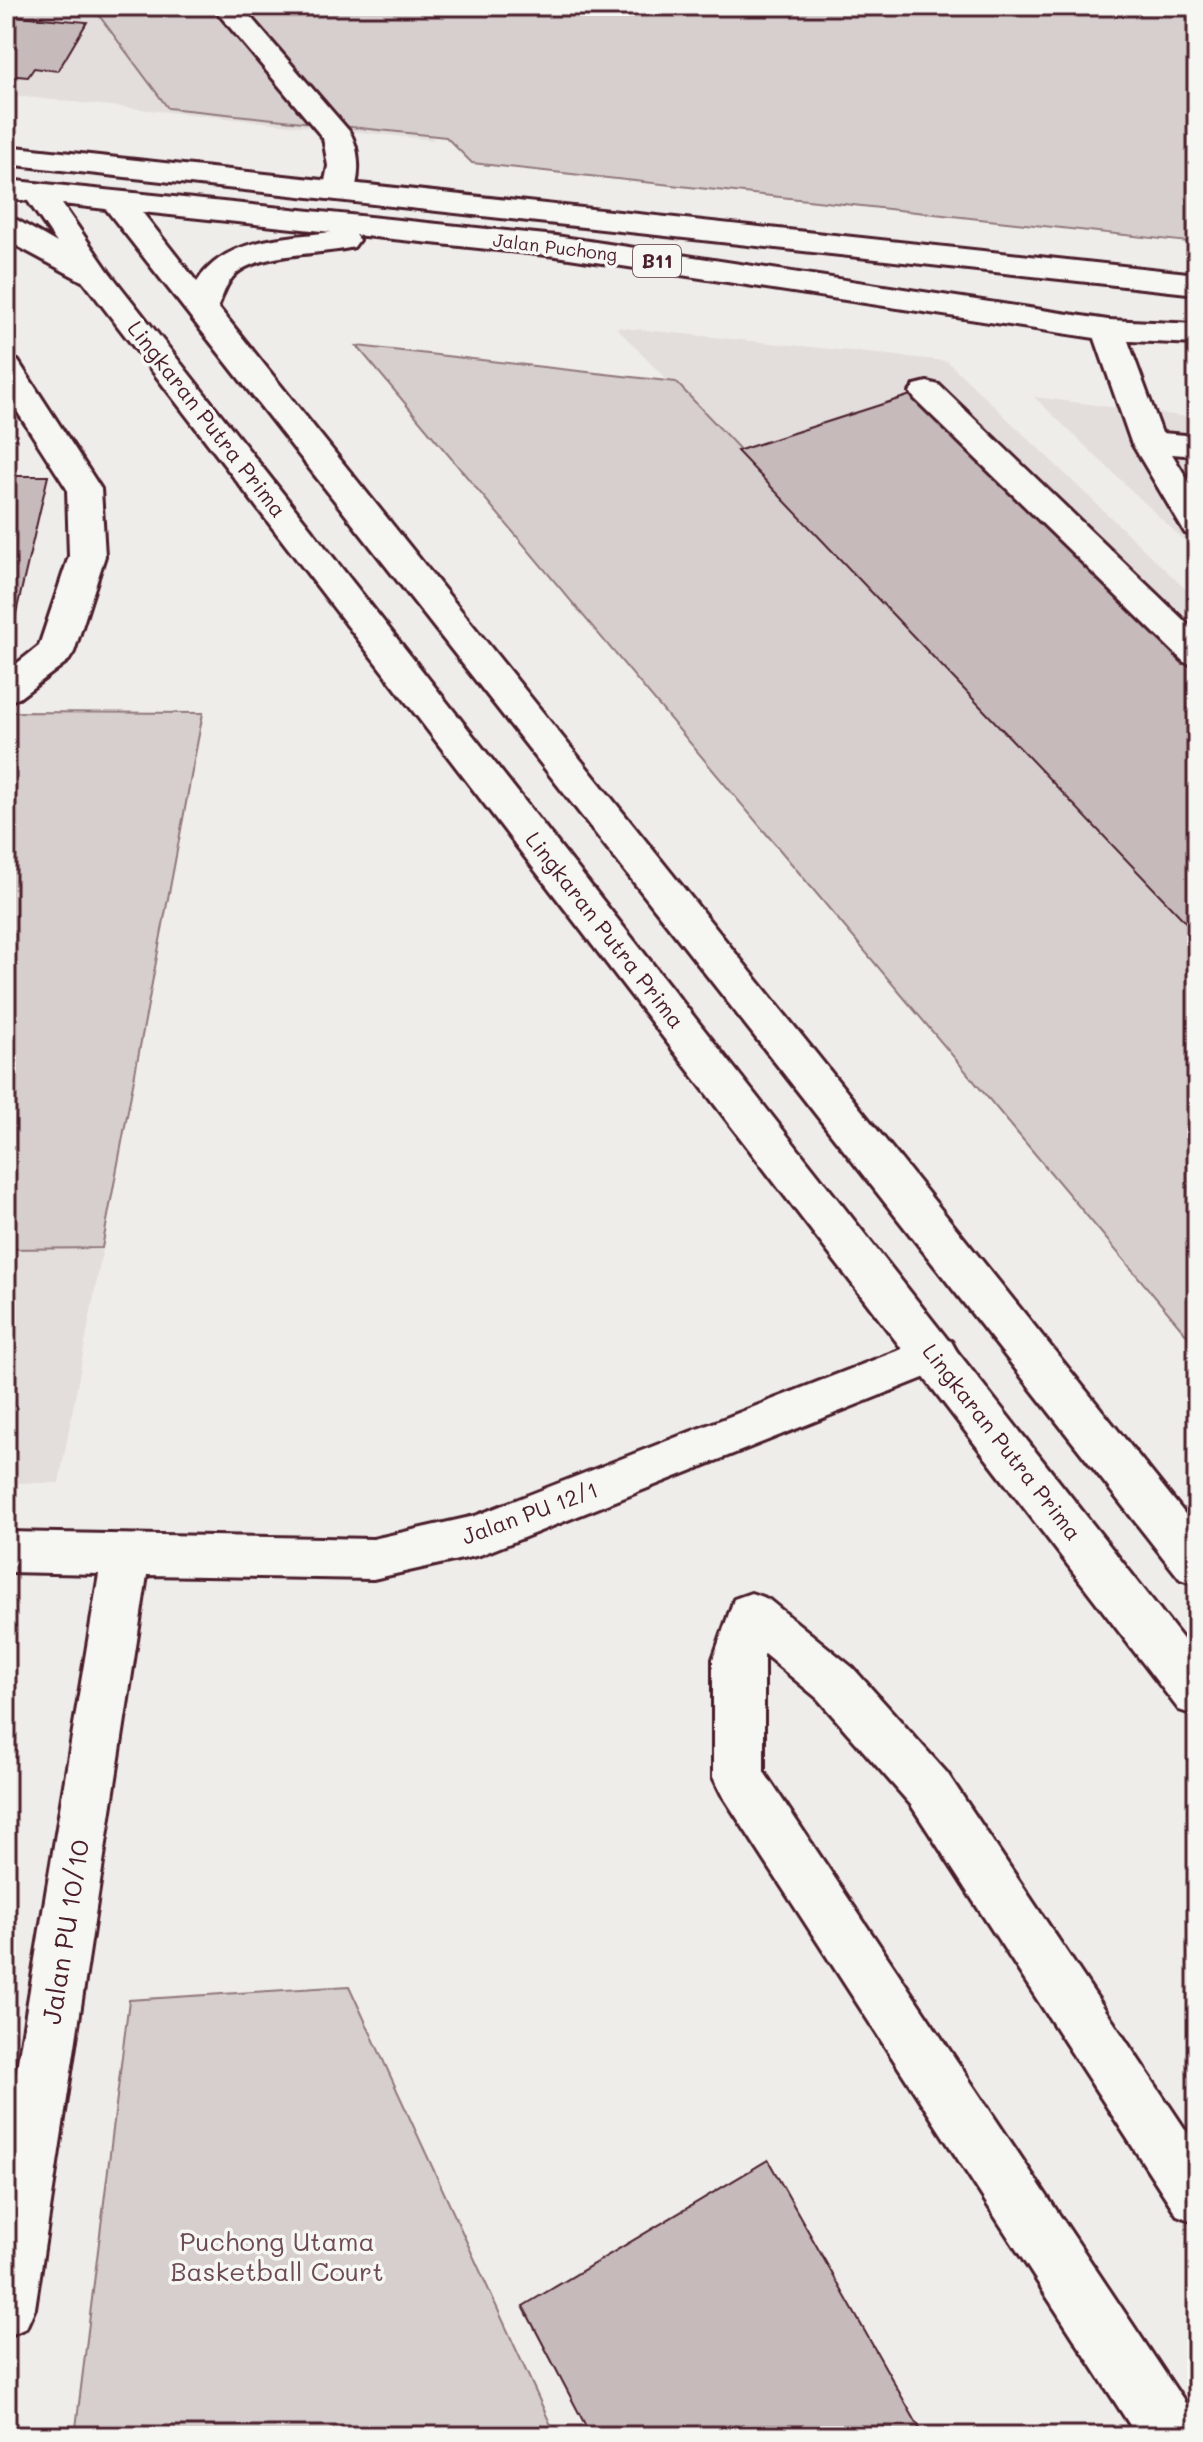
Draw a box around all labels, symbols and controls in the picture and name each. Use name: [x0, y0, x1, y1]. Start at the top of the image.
street label: Jalan Puchong: [492, 227, 619, 267]
road number: B11: [633, 245, 681, 277]
street label: Lingkaran Putra Prima: [121, 314, 293, 523]
street label: Lingkaran Putra Prima: [519, 825, 691, 1034]
street label: Lingkaran Putra Prima: [916, 1337, 1088, 1546]
street label: Jalan PU 12/1: [458, 1474, 602, 1551]
street label: Jalan PU 10/10: [34, 1837, 96, 2027]
park label: Puchong Utama Basketball Court: [170, 2224, 384, 2288]

